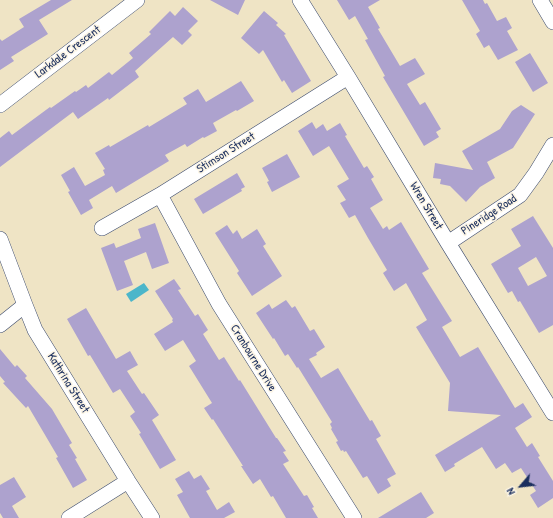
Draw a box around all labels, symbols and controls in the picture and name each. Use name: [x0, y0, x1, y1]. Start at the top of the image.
street label: Larkdale Crescent: [32, 23, 104, 81]
street label: Stimson Street: [194, 129, 258, 177]
street label: Wren Street: [406, 180, 446, 232]
street label: Pineridge Road: [459, 192, 519, 238]
street label: Cranbourne Drive: [227, 322, 279, 394]
street label: Kathrina Street: [44, 350, 92, 416]
north arrow: [501, 466, 541, 506]
text: N: [503, 486, 518, 498]

